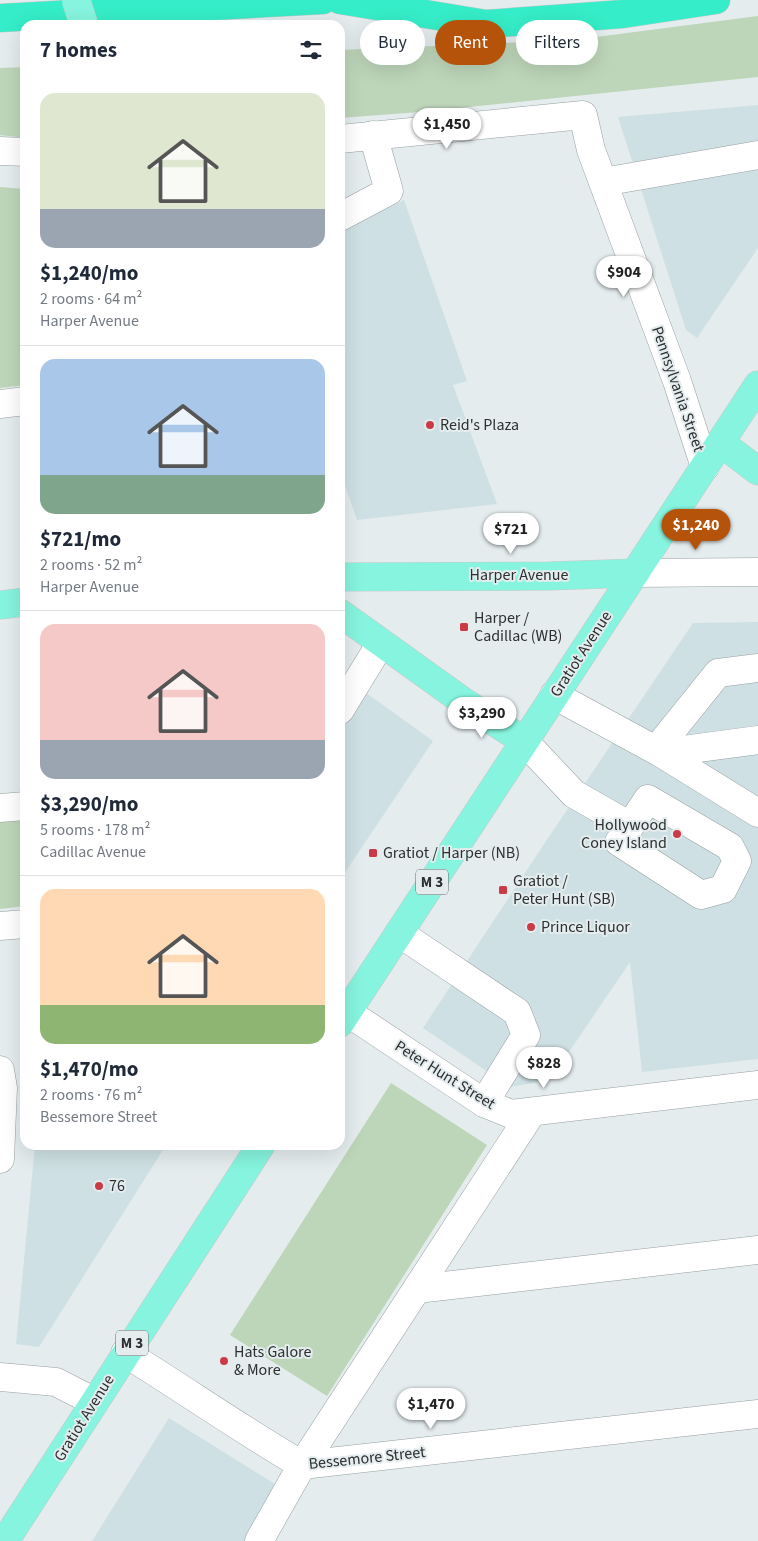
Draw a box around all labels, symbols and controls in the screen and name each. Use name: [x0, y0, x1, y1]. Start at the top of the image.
chip: Buy: [360, 20, 425, 65]
chip: Rent: [435, 20, 506, 65]
chip: Filters: [516, 20, 598, 65]
text: 7 homes: [40, 35, 117, 65]
icon: filters: [297, 36, 325, 64]
pin: $1,450: [406, 108, 488, 150]
text: $1,450: [423, 113, 471, 135]
icon: home: [138, 126, 228, 216]
pin: $904: [594, 256, 654, 298]
text: $1,240/mo: [40, 258, 139, 288]
text: $904: [607, 261, 641, 283]
text: 2 rooms · 64 m²: [40, 288, 142, 310]
text: Harper Avenue: [40, 310, 139, 332]
street label: Pennsylvania Street: [646, 323, 710, 455]
icon: home: [138, 391, 228, 481]
place label: Reid's Plaza: [440, 414, 519, 436]
marker: Reid's Plaza: [424, 419, 436, 431]
pin: $1,240: [655, 508, 737, 551]
pin: $721: [481, 512, 541, 555]
text: $1,240: [672, 514, 720, 536]
text: $721: [494, 518, 528, 540]
text: $721/mo: [40, 524, 121, 554]
text: 2 rooms · 52 m²: [40, 554, 142, 576]
street label: Harper Avenue: [470, 564, 569, 586]
text: Harper Avenue: [40, 576, 139, 598]
place label: Harper / Cadillac (WB): [474, 607, 562, 647]
street label: Gratiot Avenue: [545, 607, 617, 701]
marker: Harper / Cadillac (WB): [458, 621, 470, 633]
icon: home: [138, 656, 228, 746]
pin: $3,290: [441, 696, 523, 739]
text: $3,290: [458, 702, 506, 724]
text: $3,290/mo: [40, 789, 139, 819]
place label: Hollywood Coney Island: [581, 814, 667, 854]
text: 5 rooms · 178 m²: [40, 819, 150, 841]
marker: Hollywood Coney Island: [671, 828, 683, 840]
text: Cadillac Avenue: [40, 841, 146, 863]
place label: Gratiot / Harper (NB): [383, 842, 520, 864]
marker: Gratiot / Harper (NB): [367, 847, 379, 859]
road number: M 3: [416, 870, 448, 894]
place label: Gratiot / Peter Hunt (SB): [513, 870, 615, 910]
marker: Gratiot / Peter Hunt (SB): [497, 884, 509, 896]
place label: Prince Liquor: [541, 916, 630, 938]
icon: home: [138, 921, 228, 1011]
marker: Prince Liquor: [525, 921, 537, 933]
street label: Peter Hunt Street: [390, 1035, 500, 1115]
pin: $828: [514, 1046, 574, 1089]
text: $828: [527, 1052, 561, 1074]
text: $1,470/mo: [40, 1054, 139, 1084]
text: 2 rooms · 76 m²: [40, 1084, 142, 1106]
text: Bessemore Street: [40, 1106, 157, 1128]
place label: 76: [109, 1175, 125, 1197]
marker: 76: [93, 1180, 105, 1192]
road number: M 3: [116, 1330, 148, 1356]
place label: Hats Galore & More: [234, 1341, 312, 1381]
marker: Hats Galore & More: [218, 1355, 230, 1367]
street label: Gratiot Avenue: [49, 1370, 119, 1466]
pin: $1,470: [390, 1388, 472, 1430]
text: $1,470: [407, 1393, 455, 1415]
street label: Bessemore Street: [308, 1441, 427, 1475]

